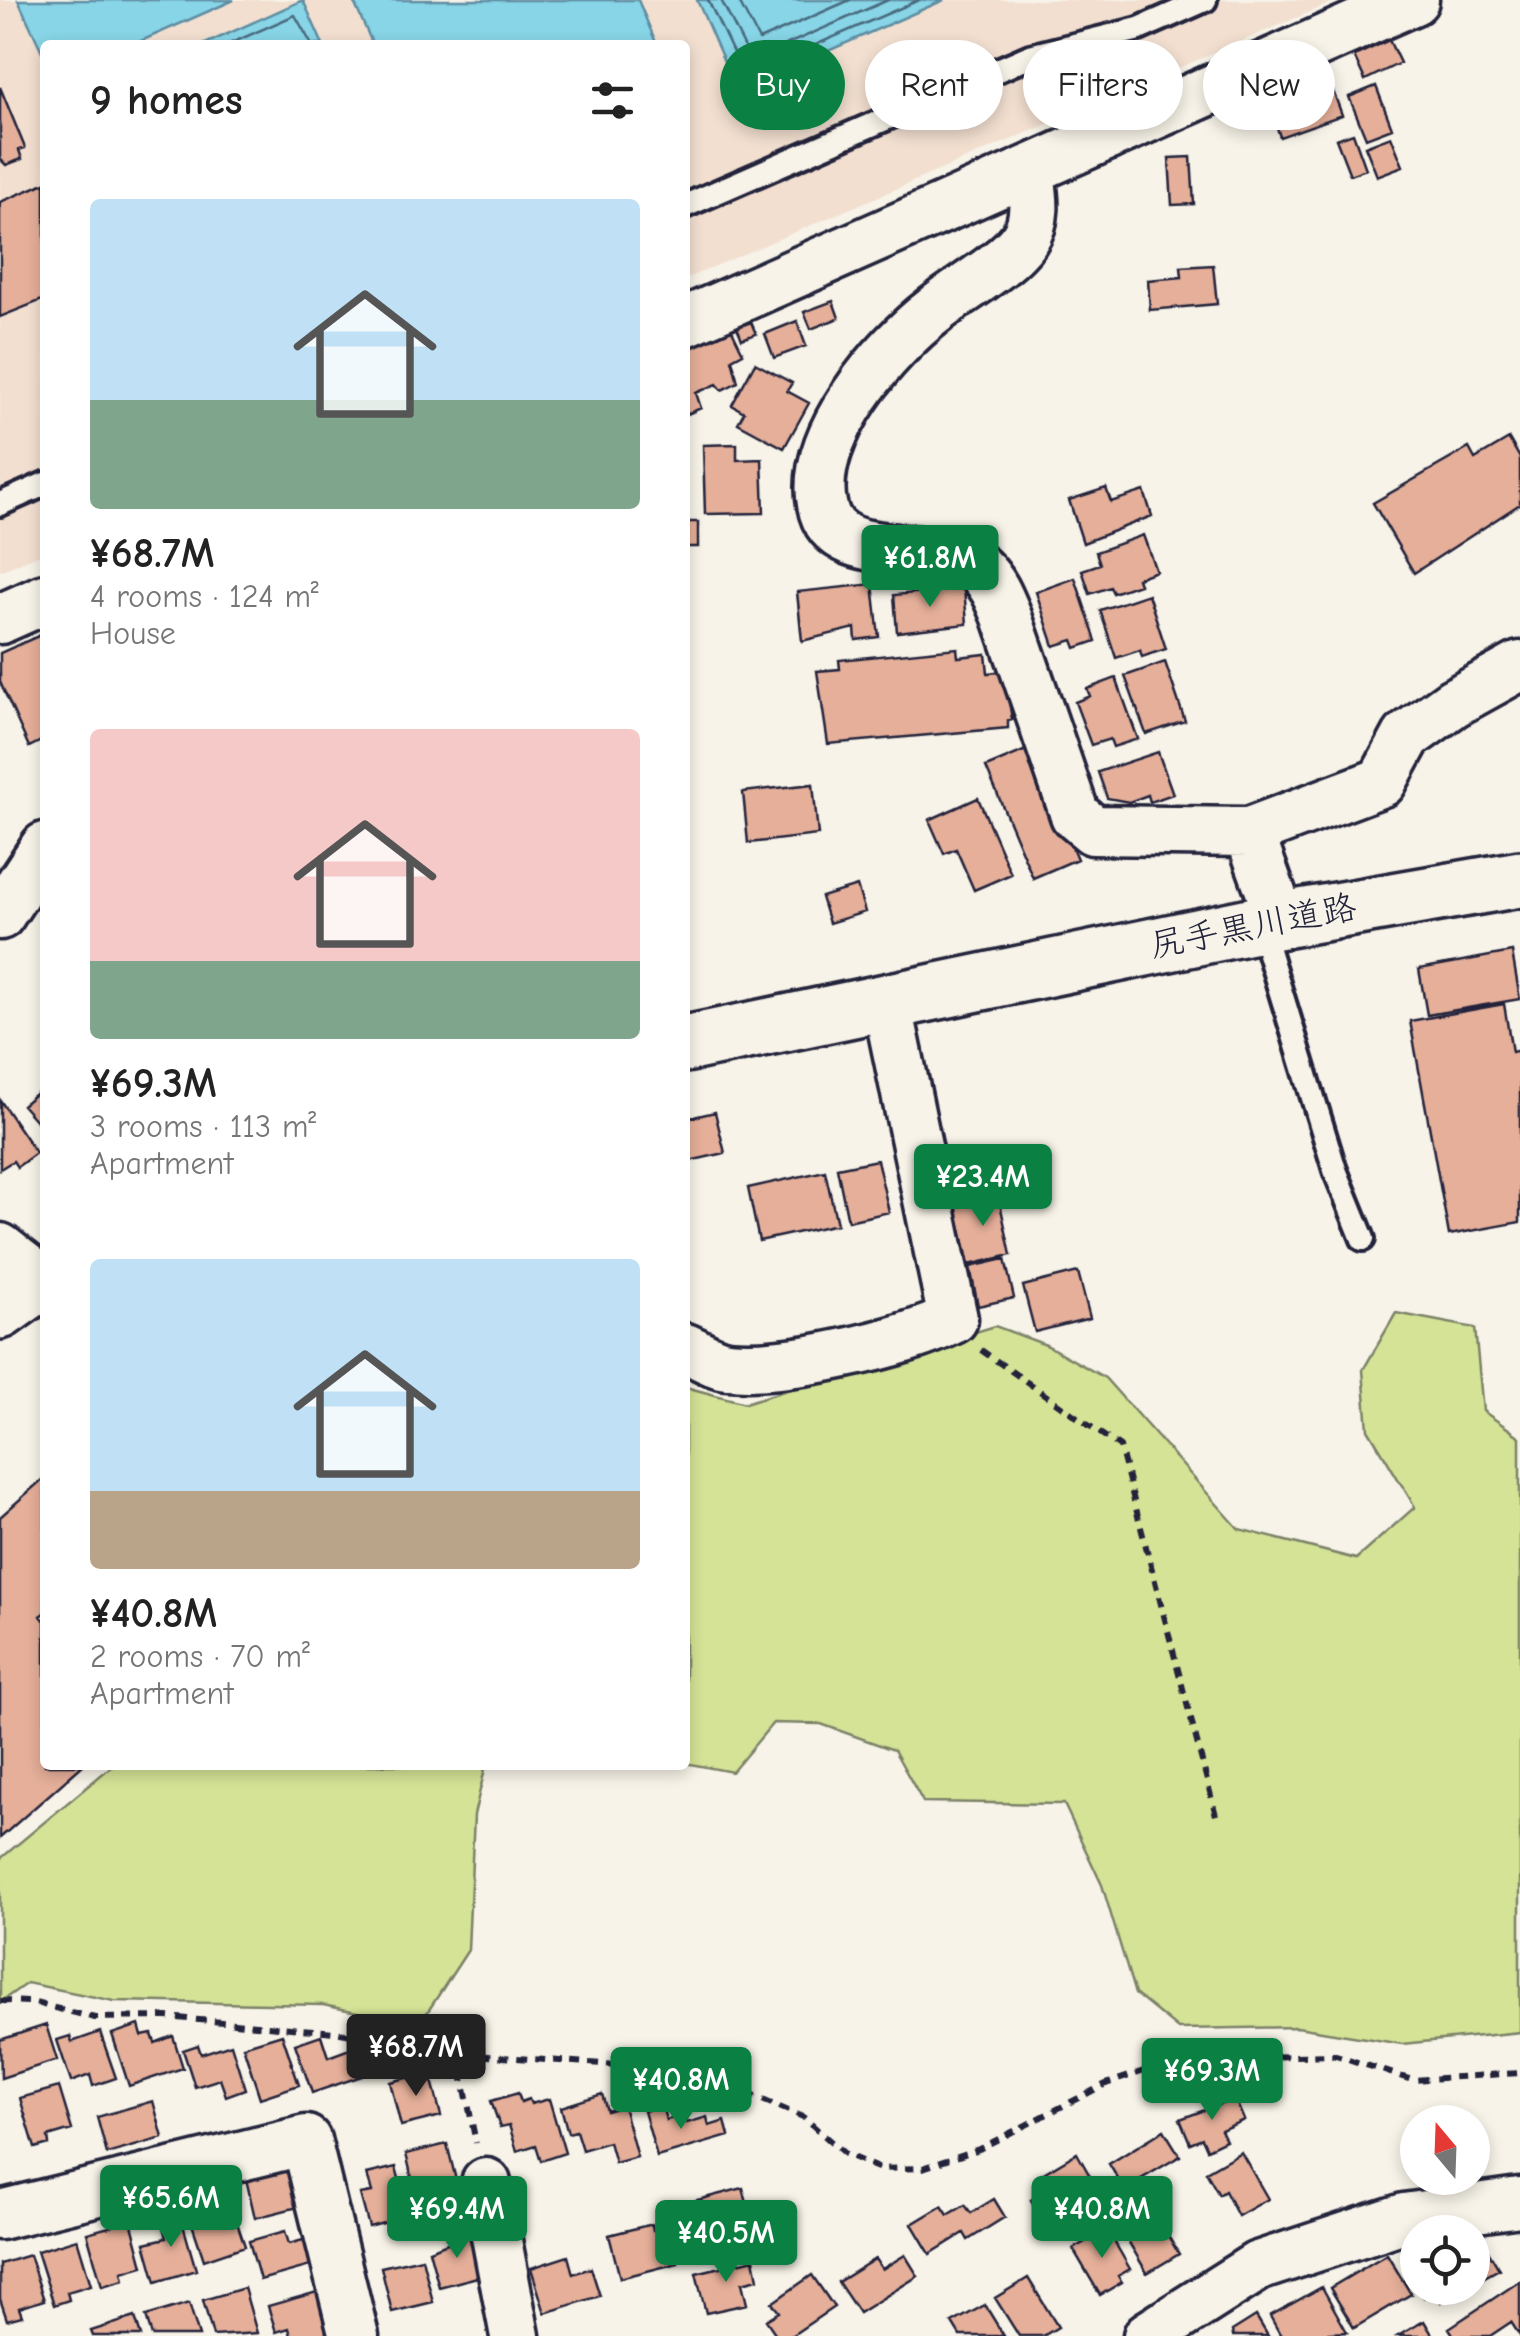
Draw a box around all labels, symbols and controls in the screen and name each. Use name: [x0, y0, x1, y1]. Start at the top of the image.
chip: Buy: [720, 40, 845, 130]
chip: Rent: [865, 40, 1003, 130]
chip: Filters: [1023, 40, 1183, 130]
chip: New: [1203, 40, 1335, 130]
icon: filters: [585, 73, 640, 128]
text: 9 homes: [90, 76, 243, 125]
icon: home: [275, 264, 455, 444]
pin: ¥61.8M: [849, 525, 1011, 610]
text: ¥68.7M: [90, 529, 215, 578]
text: ¥61.8M: [883, 539, 977, 576]
text: 4 rooms · 124 m²: [90, 578, 319, 615]
text: House: [90, 615, 176, 652]
icon: home: [275, 794, 455, 974]
street label: 尻手黒川道路: [1146, 886, 1360, 966]
text: ¥69.3M: [90, 1059, 217, 1108]
text: 3 rooms · 113 m²: [90, 1108, 316, 1145]
pin: ¥23.4M: [902, 1144, 1064, 1229]
text: Apartment: [90, 1145, 233, 1182]
text: ¥23.4M: [936, 1158, 1030, 1195]
icon: home: [275, 1324, 455, 1504]
text: ¥40.8M: [90, 1589, 217, 1638]
text: 2 rooms · 70 m²: [90, 1638, 310, 1675]
text: Apartment: [90, 1675, 233, 1712]
pin: ¥68.7M: [335, 2014, 497, 2099]
text: ¥68.7M: [369, 2028, 463, 2065]
pin: ¥69.3M: [1131, 2038, 1293, 2123]
pin: ¥40.8M: [600, 2047, 762, 2132]
text: ¥69.3M: [1164, 2052, 1260, 2089]
text: ¥40.8M: [632, 2061, 730, 2098]
north arrow: [1400, 2105, 1490, 2195]
map controls: [1400, 2105, 1490, 2305]
pin: ¥65.6M: [90, 2165, 252, 2250]
pin: ¥69.4M: [376, 2176, 538, 2261]
pin: ¥40.8M: [1021, 2176, 1183, 2261]
text: ¥65.6M: [122, 2179, 220, 2216]
text: ¥69.4M: [409, 2190, 505, 2227]
text: ¥40.8M: [1053, 2190, 1151, 2227]
pin: ¥40.5M: [645, 2200, 807, 2285]
text: ¥40.5M: [677, 2214, 775, 2251]
button: locate: [1400, 2215, 1490, 2305]

